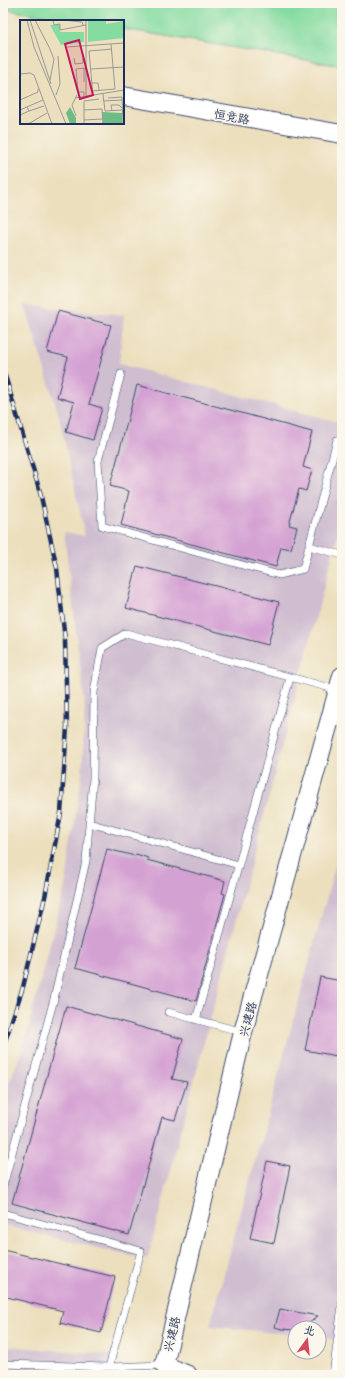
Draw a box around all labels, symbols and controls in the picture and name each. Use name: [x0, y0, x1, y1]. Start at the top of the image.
inset map: [20, 20, 124, 124]
street label: 恒竞路: [213, 104, 251, 128]
street label: 兴建路: [234, 999, 260, 1039]
street label: 兴建路: [158, 1314, 184, 1354]
north arrow: [287, 1320, 327, 1360]
text: 北: [302, 1320, 317, 1339]

